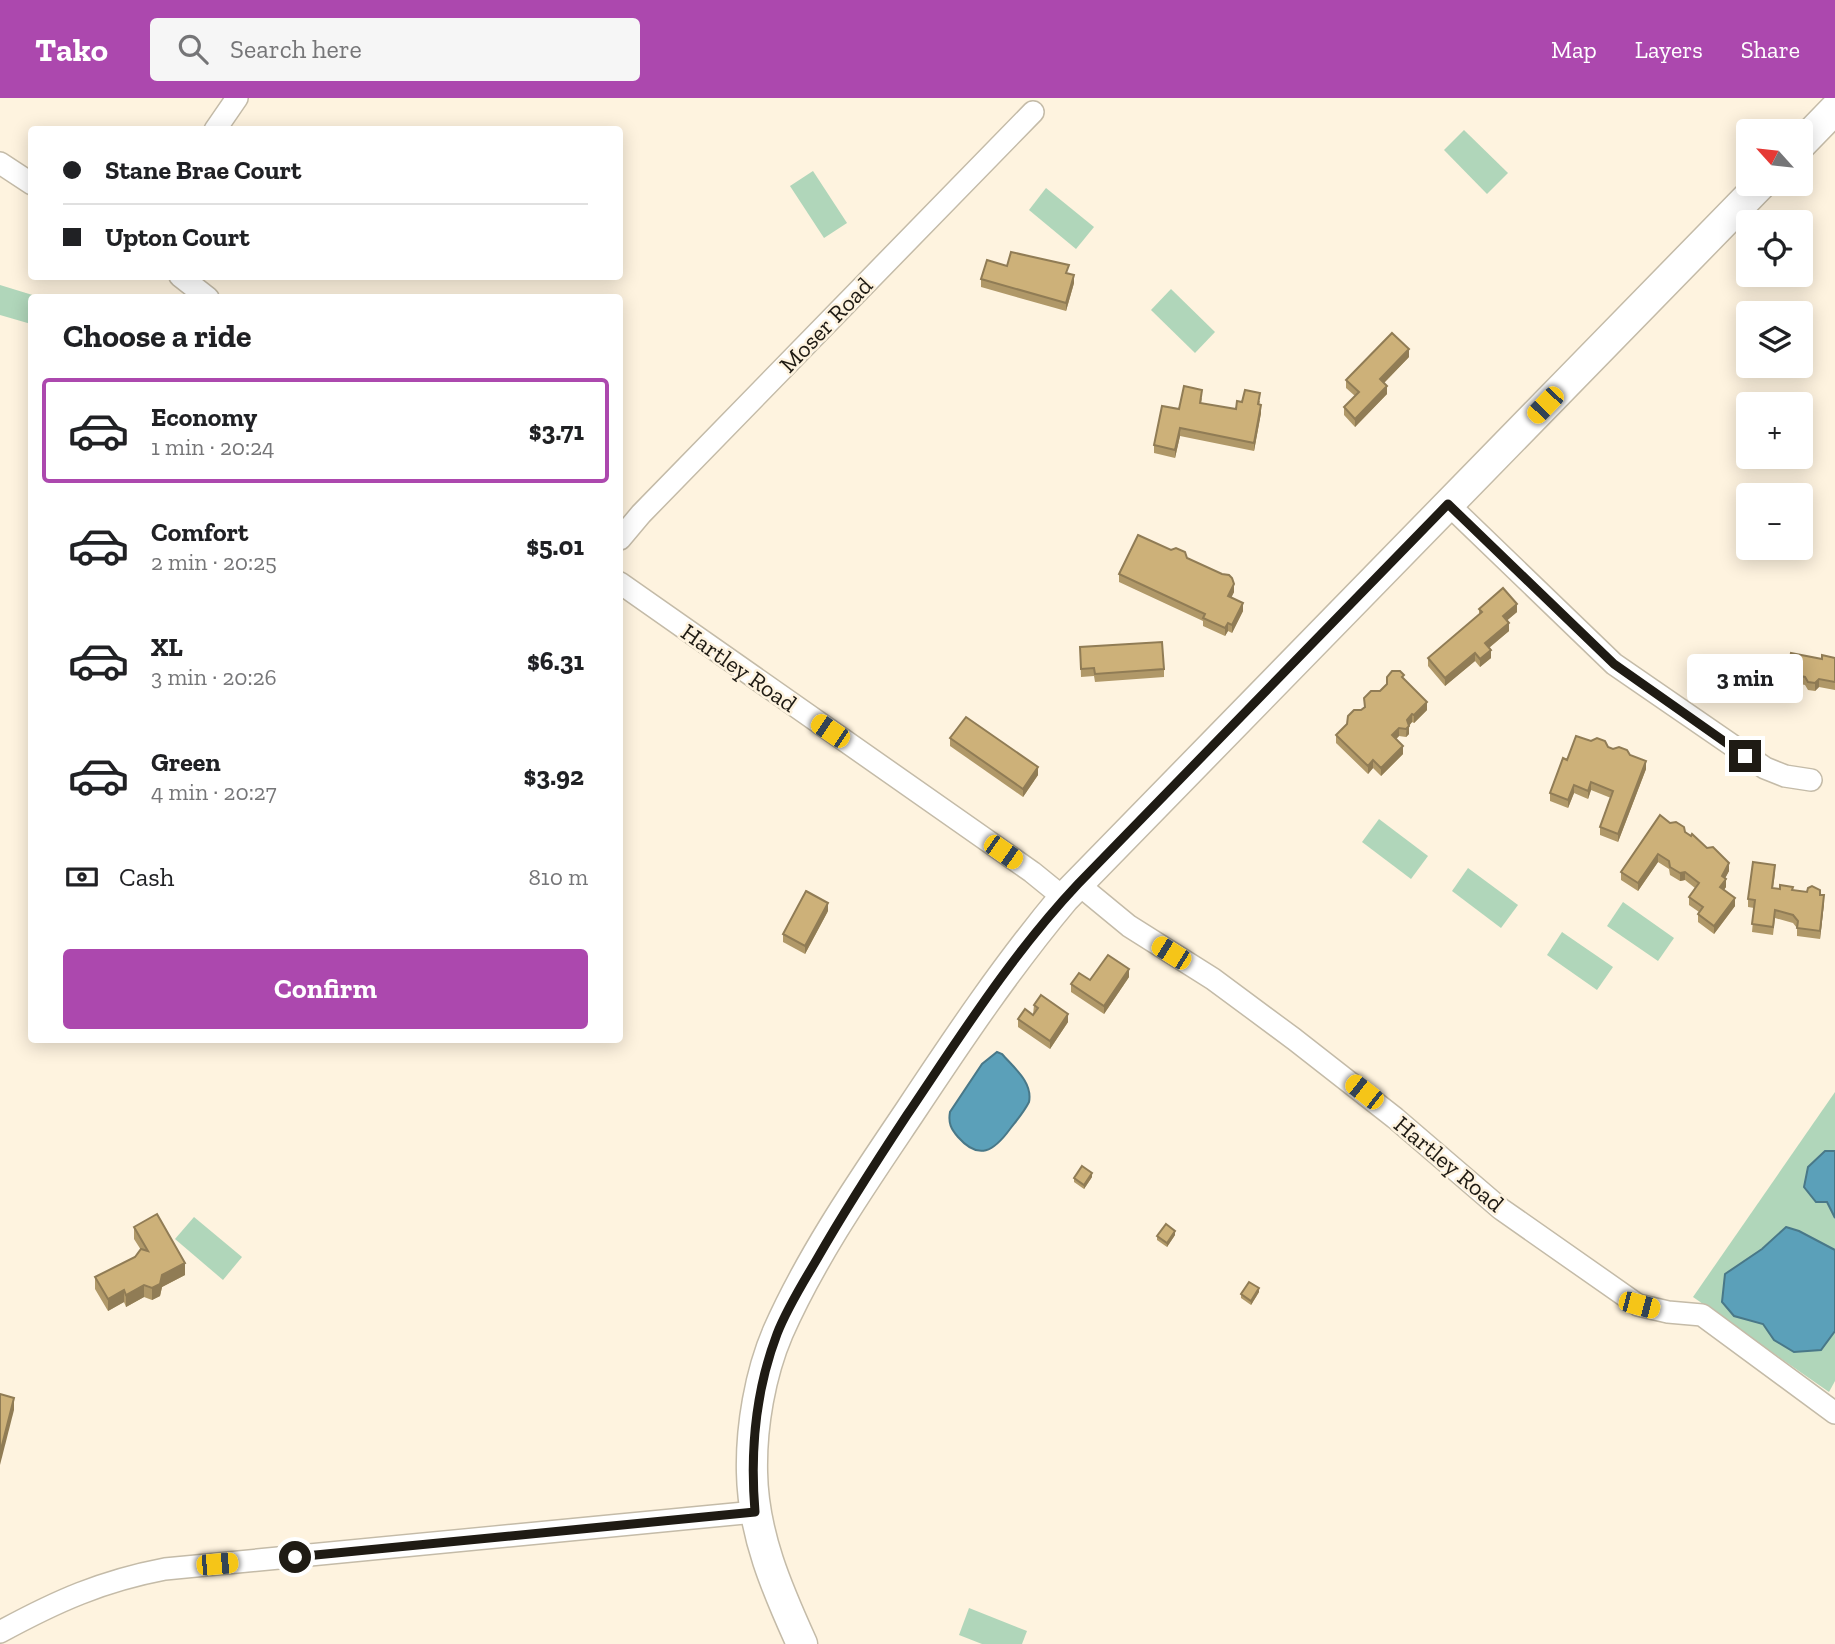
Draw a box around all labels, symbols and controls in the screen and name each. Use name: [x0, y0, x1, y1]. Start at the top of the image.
search box: [150, 18, 640, 81]
text: Tako: [35, 30, 108, 69]
icon: search: [174, 30, 212, 68]
text: Search here: [230, 33, 362, 65]
text: Map: [1551, 35, 1597, 64]
text: Layers: [1635, 35, 1703, 64]
text: Share: [1741, 35, 1800, 64]
north arrow: [1736, 119, 1813, 196]
map controls: [1736, 119, 1813, 560]
text: Stane Brae Court: [105, 154, 301, 186]
button: locate: [1736, 210, 1813, 287]
text: Upton Court: [105, 221, 250, 253]
street label: Moser Road: [773, 271, 878, 378]
button: layers: [1736, 301, 1813, 378]
text: Choose a ride: [63, 317, 251, 355]
car: [1523, 383, 1568, 427]
button: +: [1736, 392, 1813, 469]
icon: car: [67, 399, 130, 462]
text: Economy: [151, 401, 257, 433]
text: $3.71: [529, 415, 584, 447]
text: 1 min · 20:24: [151, 433, 275, 461]
button: −: [1736, 483, 1813, 560]
icon: car: [67, 514, 130, 577]
text: Comfort: [151, 516, 248, 548]
text: $5.01: [526, 530, 584, 562]
text: 2 min · 20:25: [151, 548, 277, 576]
street label: Hartley Road: [676, 617, 803, 718]
icon: car: [67, 629, 130, 692]
text: XL: [151, 631, 183, 663]
text: $6.31: [527, 645, 584, 677]
callout: 3 min: [1687, 654, 1803, 704]
text: 3 min · 20:26: [151, 663, 277, 691]
text: 3 min: [1716, 664, 1774, 692]
car: [807, 711, 854, 751]
route end: [1729, 740, 1761, 772]
icon: car: [67, 744, 130, 807]
text: Green: [151, 746, 221, 778]
text: $3.92: [524, 760, 584, 792]
text: 4 min · 20:27: [151, 778, 277, 806]
car: [980, 831, 1027, 873]
icon: cash: [63, 858, 101, 896]
text: Cash: [119, 861, 174, 893]
text: 810 m: [528, 863, 588, 891]
car: [1148, 933, 1195, 973]
button: Confirm: [63, 949, 588, 1029]
car: [1341, 1071, 1388, 1113]
street label: Hartley Road: [1389, 1109, 1510, 1218]
car: [1616, 1289, 1663, 1321]
route start: [279, 1541, 311, 1573]
car: [196, 1552, 239, 1576]

